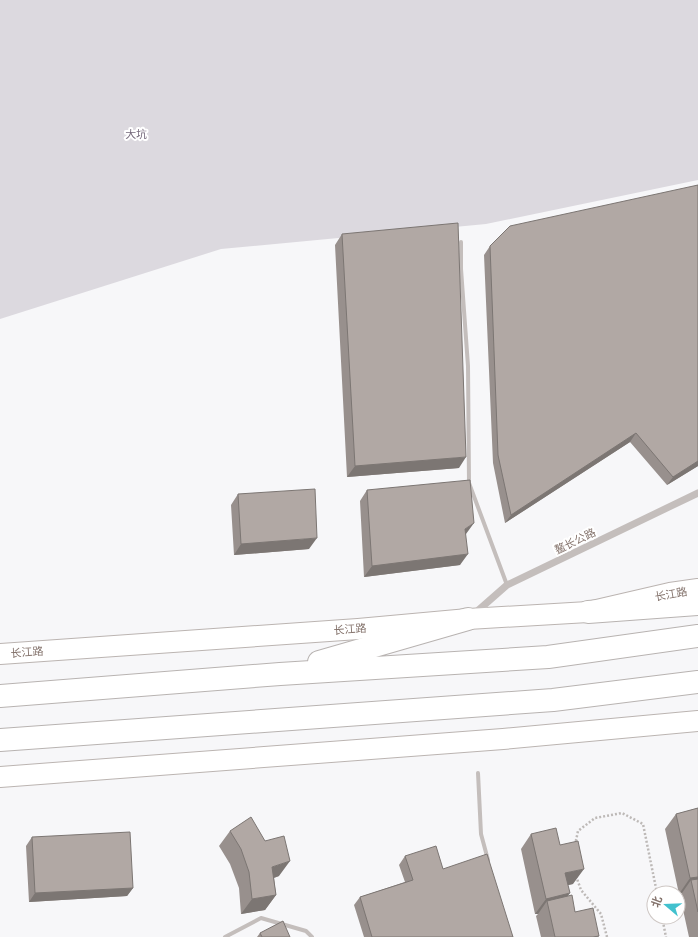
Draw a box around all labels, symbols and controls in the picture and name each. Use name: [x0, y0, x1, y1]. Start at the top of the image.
park label: 大坑: [125, 126, 147, 142]
street label: 鳌长公路: [552, 524, 598, 558]
street label: 长江路: [653, 583, 689, 605]
street label: 长江路: [333, 620, 367, 638]
street label: 长江路: [10, 643, 44, 661]
north arrow: [646, 885, 686, 925]
text: 北: [647, 894, 666, 910]

